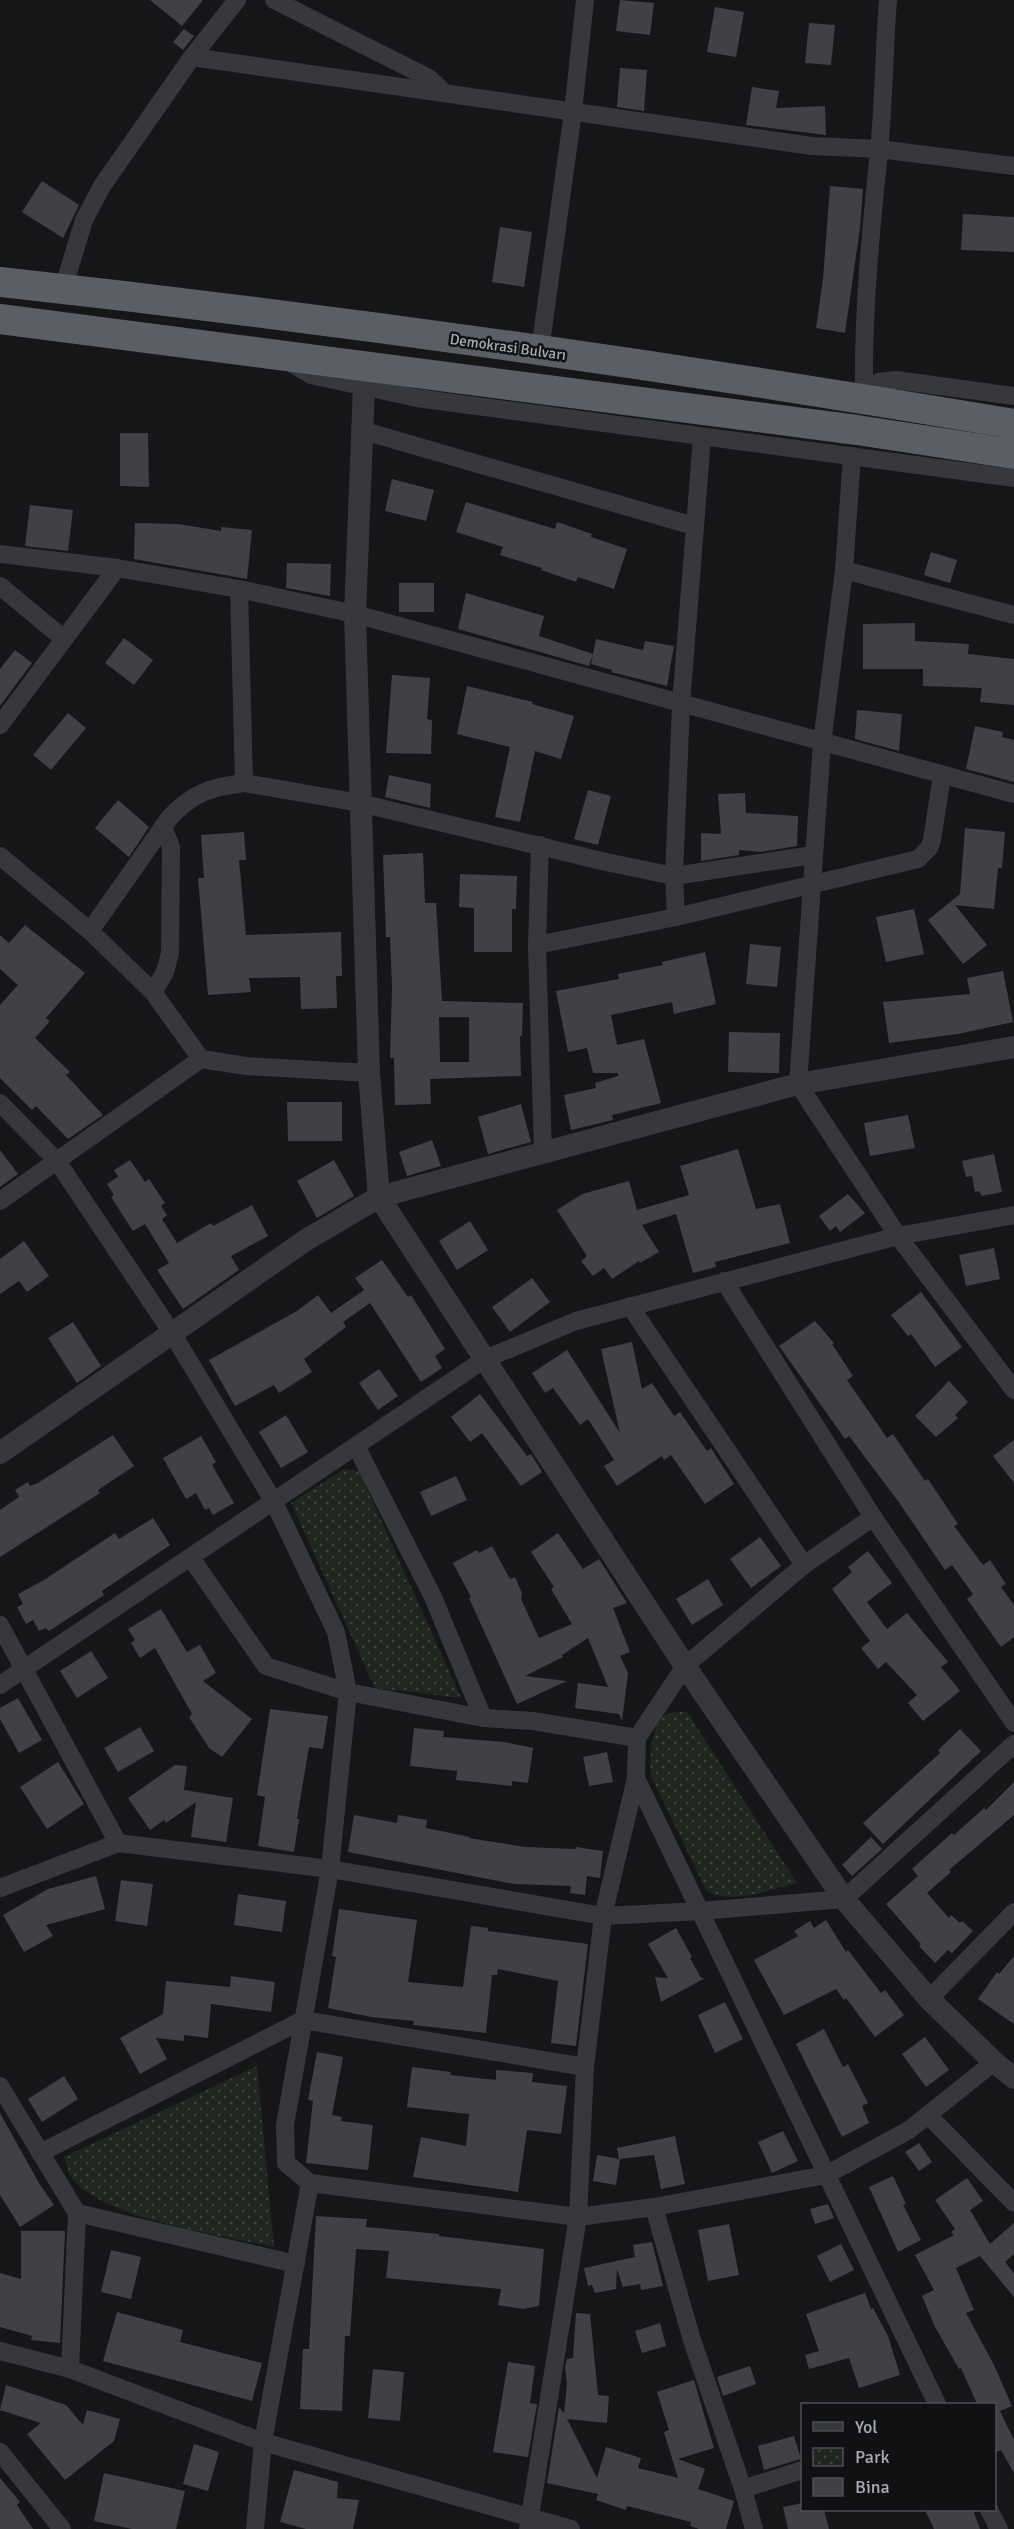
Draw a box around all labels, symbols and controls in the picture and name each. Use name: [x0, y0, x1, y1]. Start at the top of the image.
street label: Demokrasi Bulvarı: [449, 330, 567, 364]
legend: [801, 2403, 996, 2511]
text: Yol: [855, 2416, 878, 2438]
text: Park: [855, 2446, 890, 2468]
text: Bina: [855, 2476, 890, 2498]

